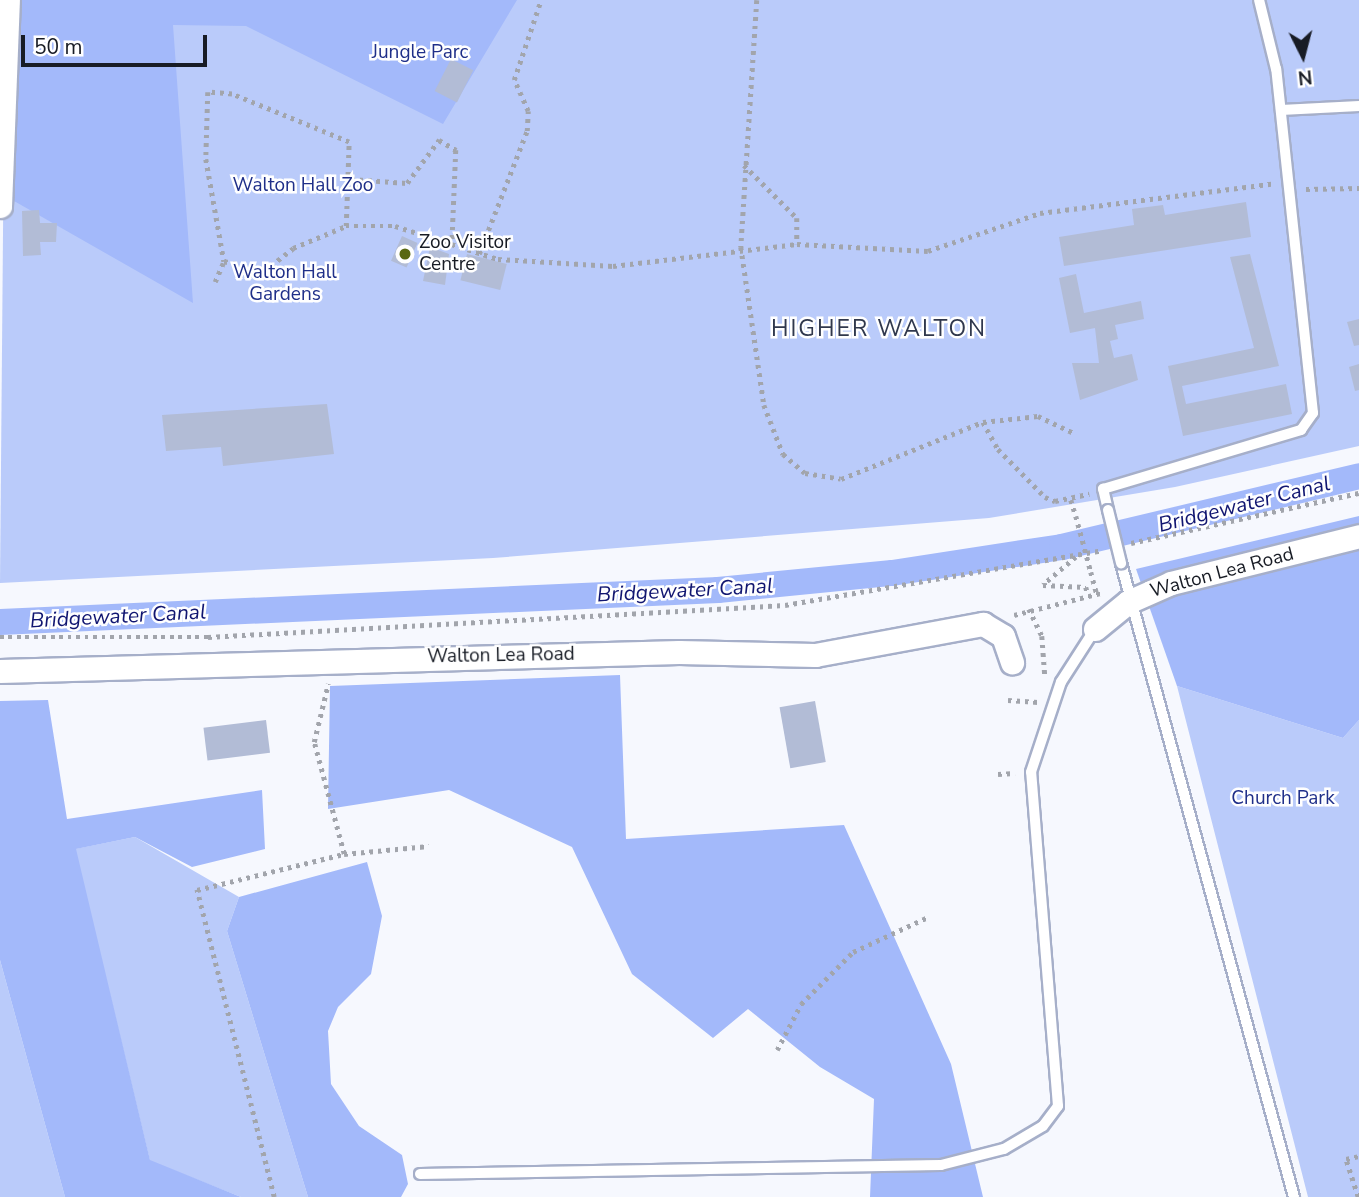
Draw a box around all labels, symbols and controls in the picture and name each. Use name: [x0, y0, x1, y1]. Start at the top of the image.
scale bar: [24, 21, 210, 65]
north arrow: [1268, 21, 1338, 91]
text: 50 m: [34, 33, 83, 61]
park label: Jungle Parc: [372, 42, 468, 64]
text: N: [1297, 63, 1314, 91]
park label: Walton Hall Zoo: [233, 175, 373, 197]
place label: Zoo Visitor Centre: [419, 232, 511, 276]
marker: Zoo Visitor Centre: [397, 246, 413, 262]
park label: Walton Hall Gardens: [233, 262, 337, 306]
district label: HIGHER WALTON: [773, 315, 985, 343]
water label: Bridgewater Canal: [1155, 470, 1333, 538]
street label: Walton Lea Road: [1148, 543, 1296, 603]
water label: Bridgewater Canal: [596, 573, 774, 607]
water label: Bridgewater Canal: [29, 599, 207, 633]
street label: Walton Lea Road: [427, 643, 575, 669]
park label: Church Park: [1231, 788, 1335, 810]

